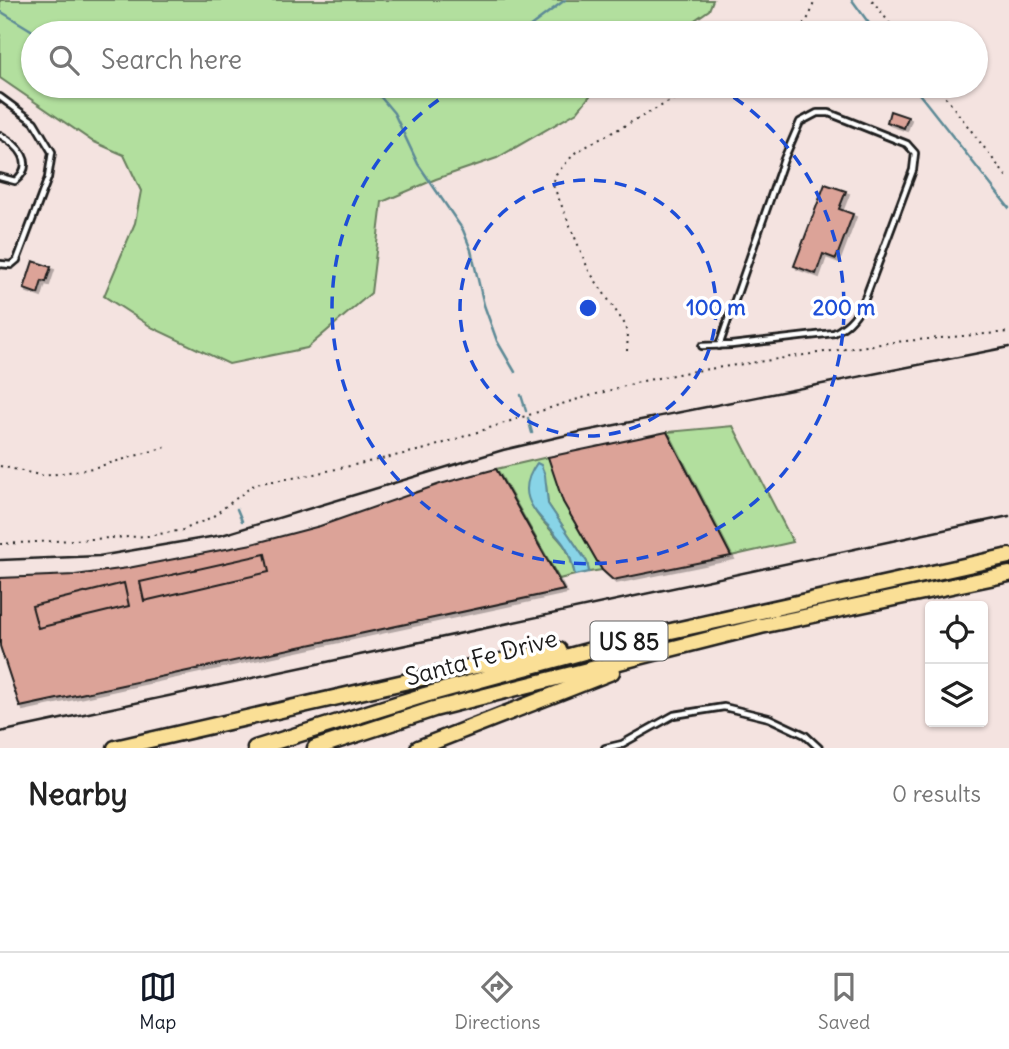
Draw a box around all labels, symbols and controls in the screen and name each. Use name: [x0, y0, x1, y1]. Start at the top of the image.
search box: [21, 21, 988, 98]
icon: search: [45, 41, 83, 79]
text: Search here: [101, 43, 242, 76]
text: 100 m: [686, 294, 746, 321]
text: 200 m: [813, 294, 876, 321]
centre of rings: [576, 296, 600, 320]
map controls: [925, 601, 988, 727]
button: locate: [925, 601, 988, 664]
street label: Santa Fe Drive: [402, 622, 560, 692]
road number: US 85: [590, 622, 668, 660]
button: layers: [925, 664, 988, 727]
text: Nearby: [28, 775, 128, 813]
text: 0 results: [892, 779, 981, 808]
tab: Map: [139, 968, 177, 1034]
tab: Directions: [455, 968, 540, 1034]
tab: Saved: [818, 968, 870, 1034]

